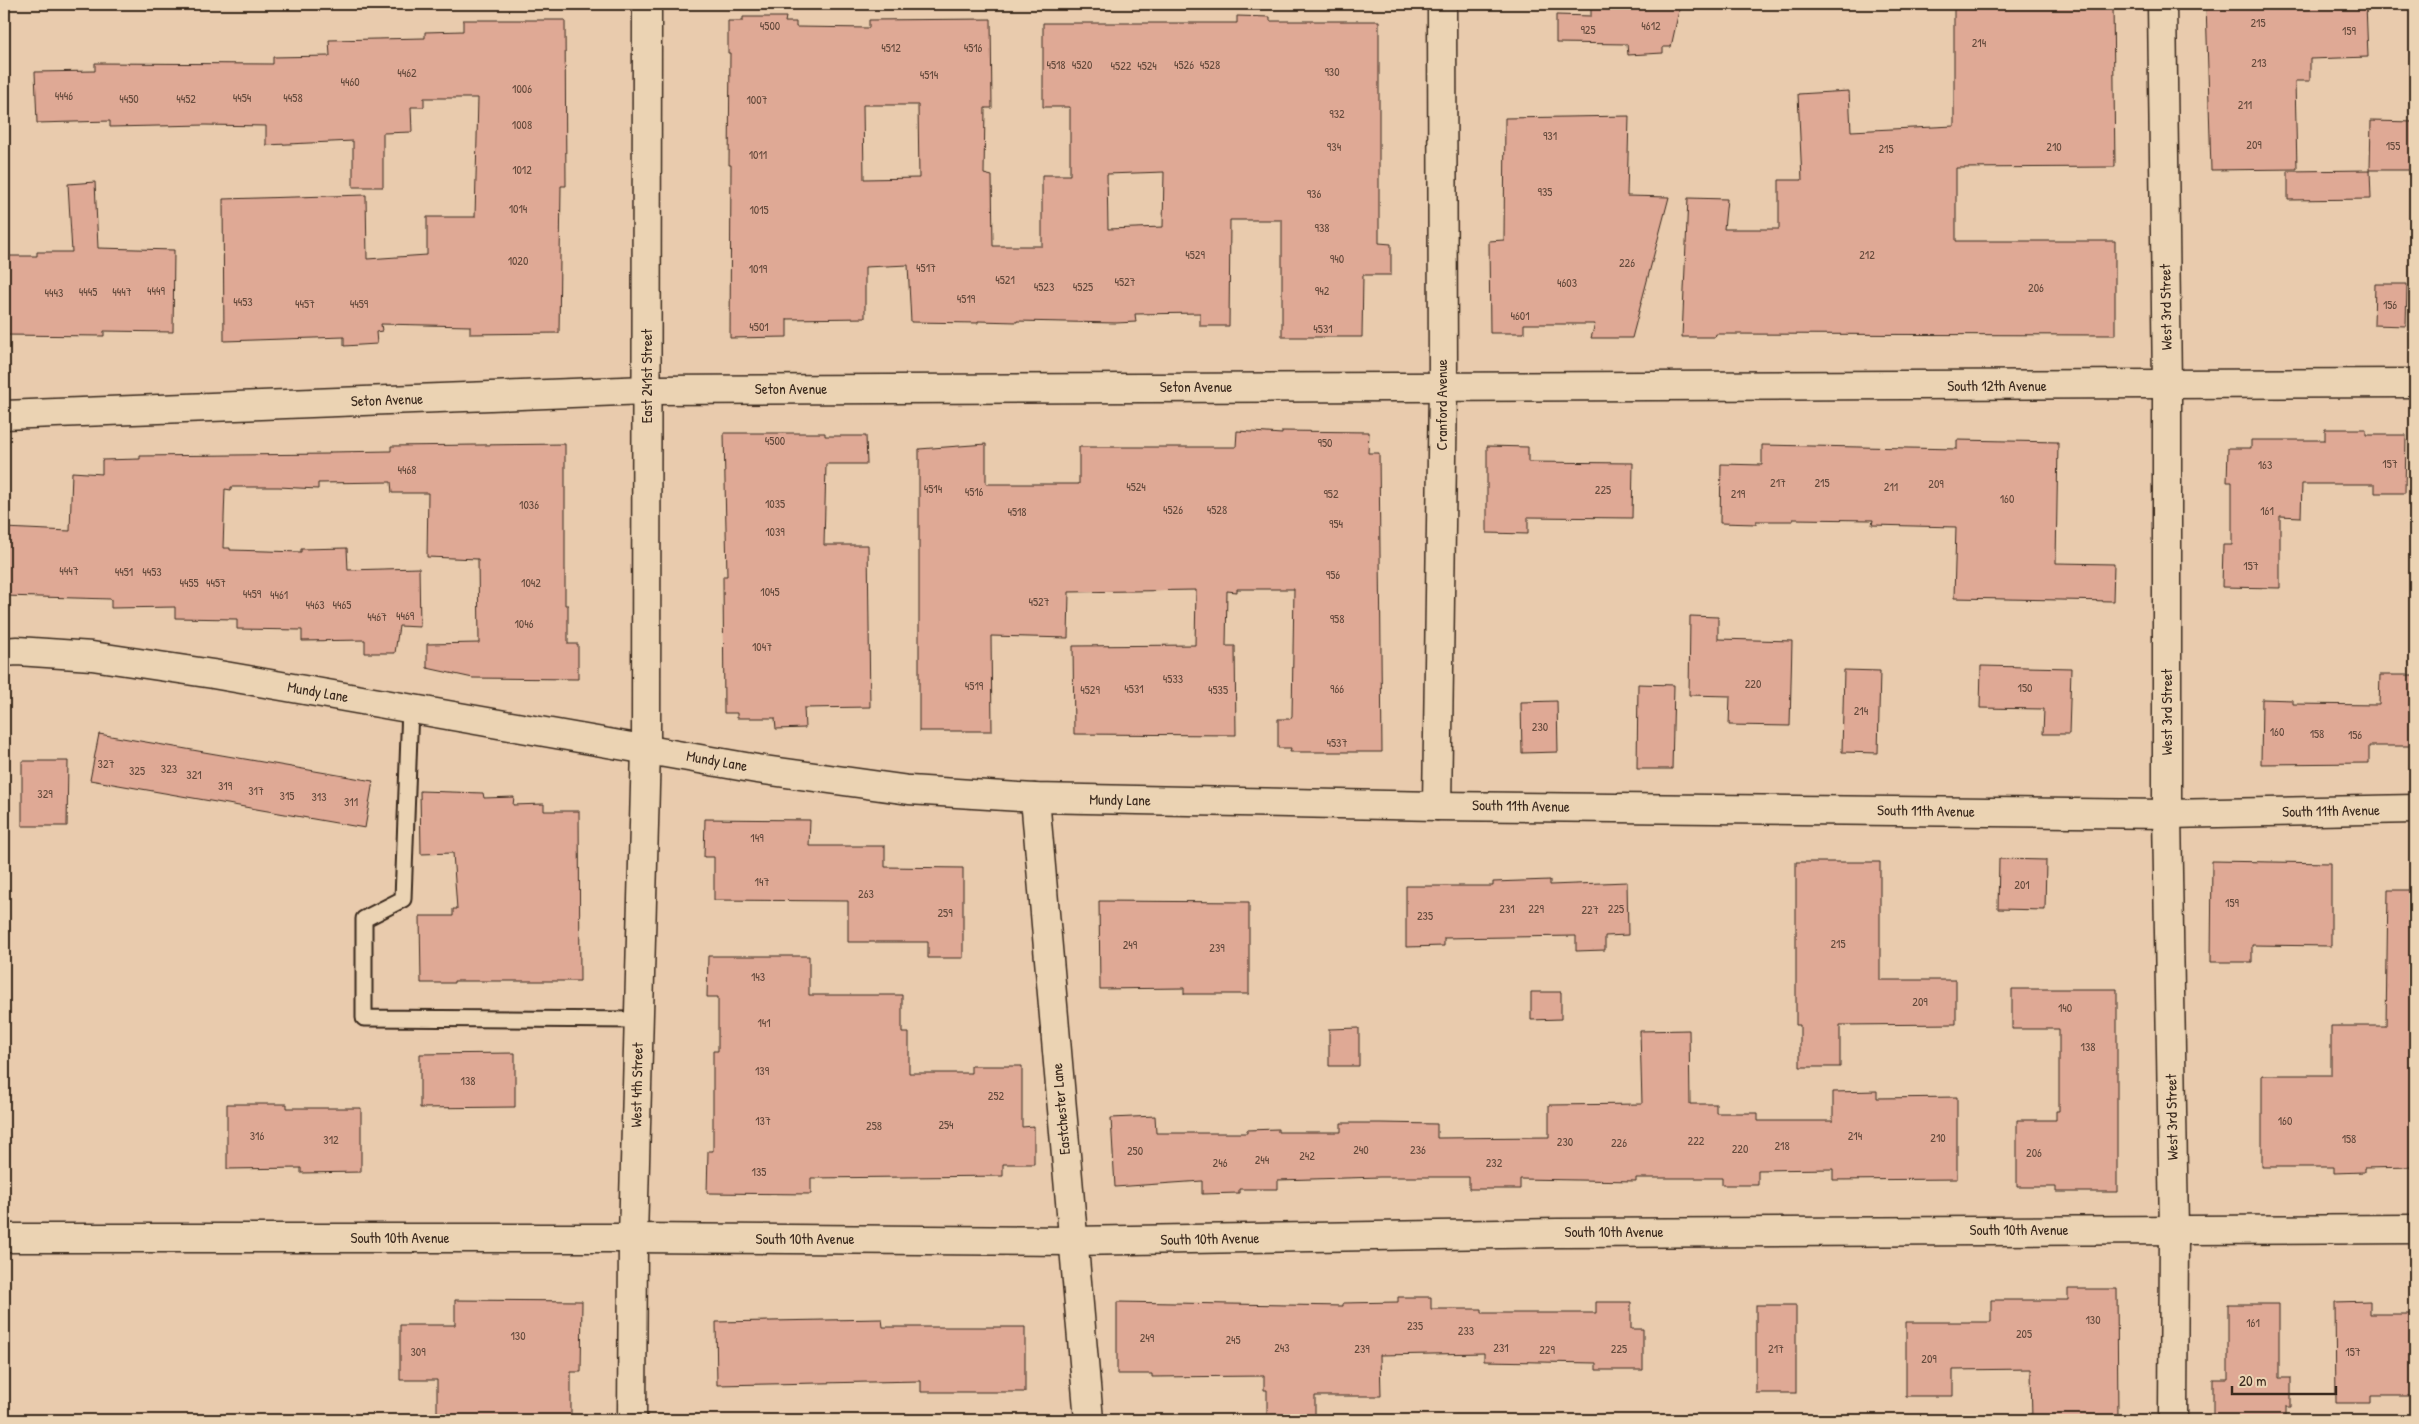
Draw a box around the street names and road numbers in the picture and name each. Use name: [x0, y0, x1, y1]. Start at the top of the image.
street label: West 3rd Street: [2154, 263, 2177, 350]
street label: East 241st Street: [636, 328, 657, 423]
street label: Cranford Avenue: [1431, 359, 1452, 451]
street label: South 12th Avenue: [1947, 375, 2047, 396]
street label: Seton Avenue: [1160, 376, 1232, 397]
street label: Seton Avenue: [755, 378, 827, 399]
street label: Seton Avenue: [350, 388, 424, 411]
street label: West 3rd Street: [2156, 668, 2177, 755]
street label: Mundy Lane: [286, 676, 350, 707]
street label: Mundy Lane: [685, 745, 749, 776]
street label: Mundy Lane: [1089, 788, 1151, 811]
street label: South 11th Avenue: [1472, 794, 1570, 817]
street label: South 11th Avenue: [1877, 799, 1975, 822]
street label: South 11th Avenue: [2282, 799, 2380, 822]
street label: West 4th Street: [625, 1041, 648, 1128]
street label: Eastchester Lane: [1046, 1062, 1075, 1156]
street label: West 3rd Street: [2160, 1073, 2183, 1160]
street label: South 10th Avenue: [1970, 1219, 2069, 1240]
street label: South 10th Avenue: [1565, 1221, 1664, 1242]
street label: South 10th Avenue: [351, 1227, 450, 1248]
street label: South 10th Avenue: [1160, 1227, 1260, 1250]
street label: South 10th Avenue: [756, 1228, 855, 1249]

